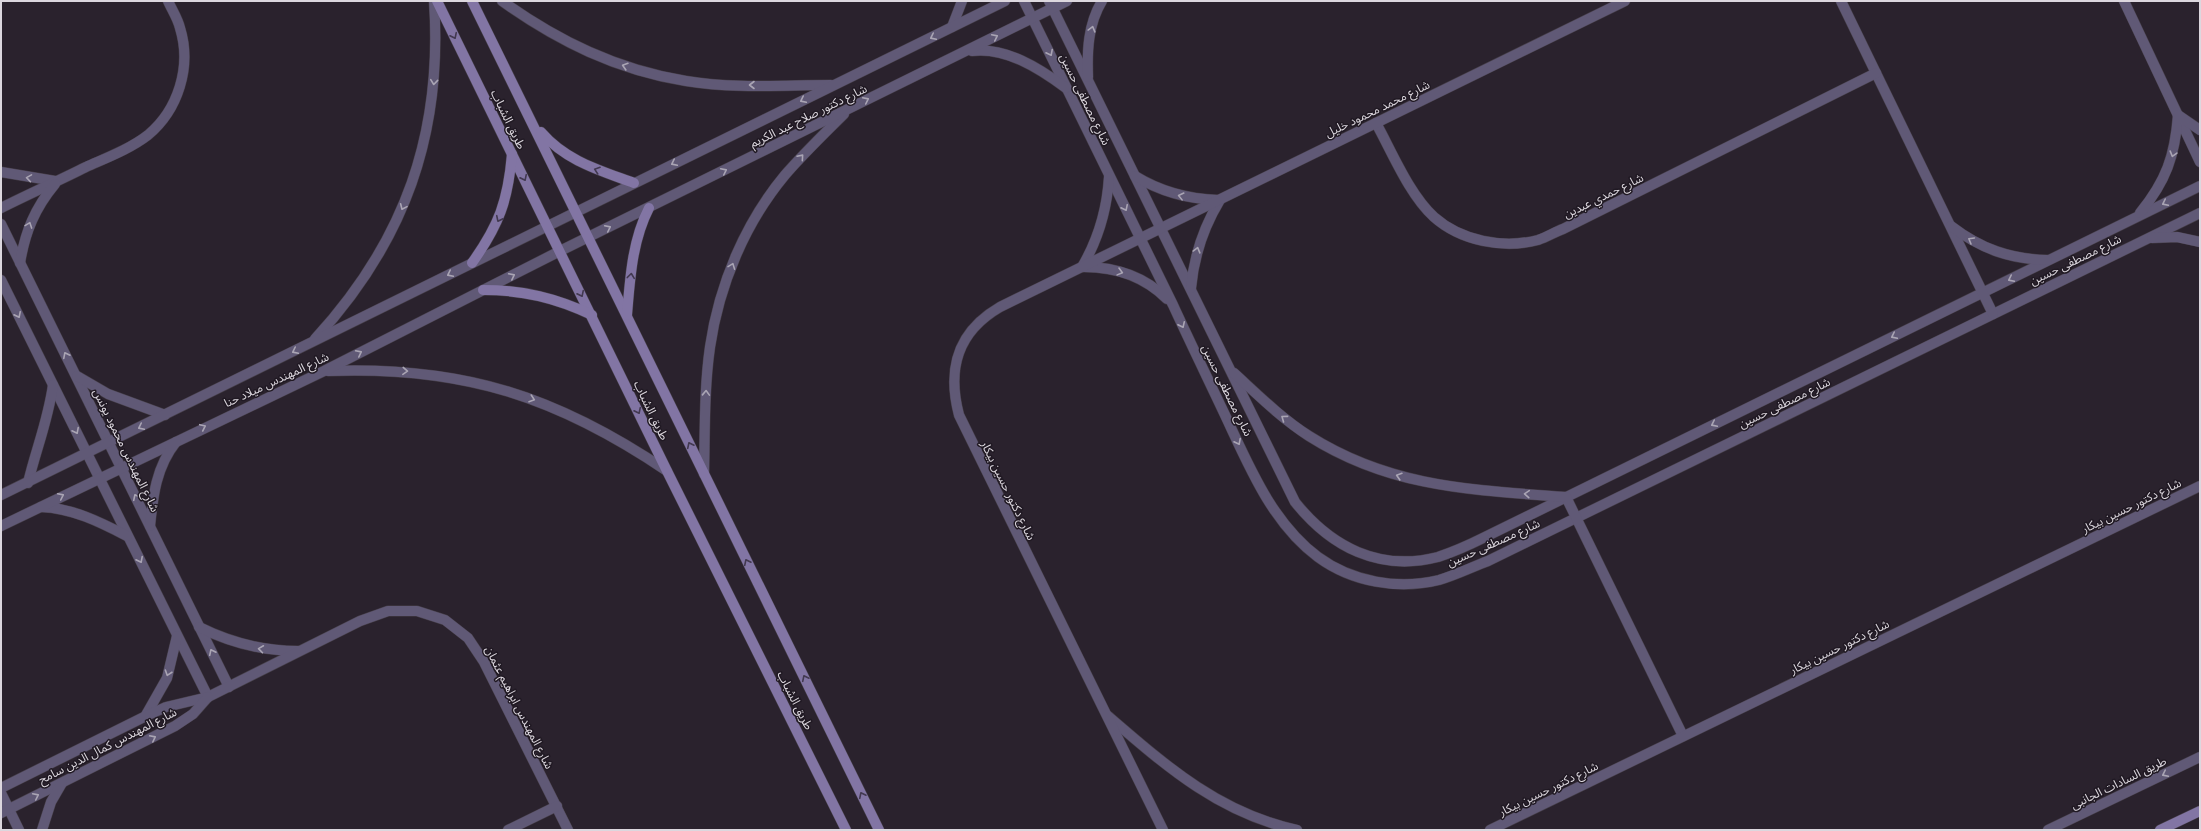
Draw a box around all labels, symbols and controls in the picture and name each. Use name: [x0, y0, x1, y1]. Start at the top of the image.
one-way arrow: [1087, 25, 1096, 32]
one-way arrow: [449, 32, 457, 39]
one-way arrow: [929, 32, 937, 40]
one-way arrow: [991, 34, 998, 42]
one-way arrow: [1045, 49, 1052, 56]
street label: شارع مصطفى حسين: [1055, 51, 1114, 148]
one-way arrow: [621, 62, 628, 71]
street label: شارع محمد محمود خليل: [1322, 77, 1433, 142]
one-way arrow: [430, 79, 439, 85]
street label: شارع دكتور صلاح عبد الكريم: [747, 81, 870, 152]
one-way arrow: [749, 81, 755, 89]
street label: طريق الشباب: [487, 87, 529, 152]
one-way arrow: [800, 95, 808, 103]
one-way arrow: [861, 98, 869, 105]
one-way arrow: [2169, 150, 2178, 157]
one-way arrow: [796, 154, 804, 162]
one-way arrow: [671, 158, 678, 166]
one-way arrow: [594, 166, 601, 175]
one-way arrow: [720, 168, 727, 176]
street label: شارع حمدي عبدين: [1561, 170, 1647, 224]
one-way arrow: [519, 173, 527, 181]
one-way arrow: [26, 174, 32, 183]
one-way arrow: [1178, 192, 1185, 201]
one-way arrow: [2162, 198, 2169, 206]
one-way arrow: [400, 203, 408, 211]
one-way arrow: [1120, 203, 1128, 211]
one-way arrow: [496, 215, 504, 223]
one-way arrow: [25, 221, 33, 228]
one-way arrow: [603, 225, 611, 233]
street label: شارع مصطفى حسين: [2027, 231, 2124, 290]
one-way arrow: [1968, 238, 1976, 245]
one-way arrow: [1192, 247, 1201, 254]
one-way arrow: [728, 263, 736, 270]
one-way arrow: [1117, 267, 1124, 275]
one-way arrow: [446, 269, 454, 277]
one-way arrow: [508, 273, 515, 281]
one-way arrow: [626, 273, 635, 279]
one-way arrow: [2007, 274, 2015, 282]
one-way arrow: [576, 290, 584, 298]
one-way arrow: [13, 311, 21, 318]
one-way arrow: [1177, 320, 1185, 328]
one-way arrow: [1891, 331, 1898, 339]
street label: شارع مصطفى حسين: [1197, 342, 1256, 439]
one-way arrow: [292, 346, 300, 354]
street label: شارع المهندس ميلاد حنا: [221, 349, 332, 412]
one-way arrow: [354, 350, 362, 358]
one-way arrow: [63, 352, 71, 360]
one-way arrow: [402, 367, 408, 376]
street label: شارع مصطفى حسين: [1736, 374, 1833, 433]
street label: طريق الشباب: [630, 378, 672, 443]
street label: شارع المهندس محمود يونس: [88, 386, 163, 515]
one-way arrow: [702, 390, 711, 396]
one-way arrow: [528, 394, 535, 403]
one-way arrow: [633, 407, 641, 415]
one-way arrow: [1281, 416, 1288, 423]
one-way arrow: [1711, 419, 1719, 427]
one-way arrow: [138, 422, 145, 430]
one-way arrow: [199, 424, 207, 432]
one-way arrow: [71, 427, 79, 434]
street label: شارع دكتور حسين بيكار: [976, 437, 1039, 543]
one-way arrow: [1233, 438, 1241, 445]
one-way arrow: [687, 442, 695, 449]
one-way arrow: [1396, 472, 1403, 481]
street label: شارع دكتور حسين بيكار: [2078, 475, 2184, 538]
one-way arrow: [1524, 489, 1530, 498]
one-way arrow: [57, 493, 64, 501]
one-way arrow: [133, 494, 141, 502]
street label: شارع مصطفى حسين: [1444, 515, 1543, 572]
one-way arrow: [135, 556, 142, 564]
one-way arrow: [744, 559, 752, 566]
street label: شارع دكتور حسين بيكار: [1786, 616, 1892, 679]
street label: شارع المهندس ابراهيم عثمان: [480, 643, 557, 772]
one-way arrow: [258, 645, 265, 654]
one-way arrow: [209, 648, 217, 656]
street label: طريق الشباب: [773, 668, 817, 733]
one-way arrow: [164, 670, 172, 677]
one-way arrow: [802, 675, 810, 683]
street label: شارع المهندس كمال الدين سامح: [35, 704, 180, 789]
one-way arrow: [148, 736, 156, 743]
street label: طريق السادات الجانبى: [2068, 753, 2169, 813]
street label: شارع دكتور حسين بيكار: [1495, 758, 1601, 821]
one-way arrow: [2162, 769, 2169, 777]
one-way arrow: [859, 792, 867, 799]
one-way arrow: [32, 793, 39, 801]

